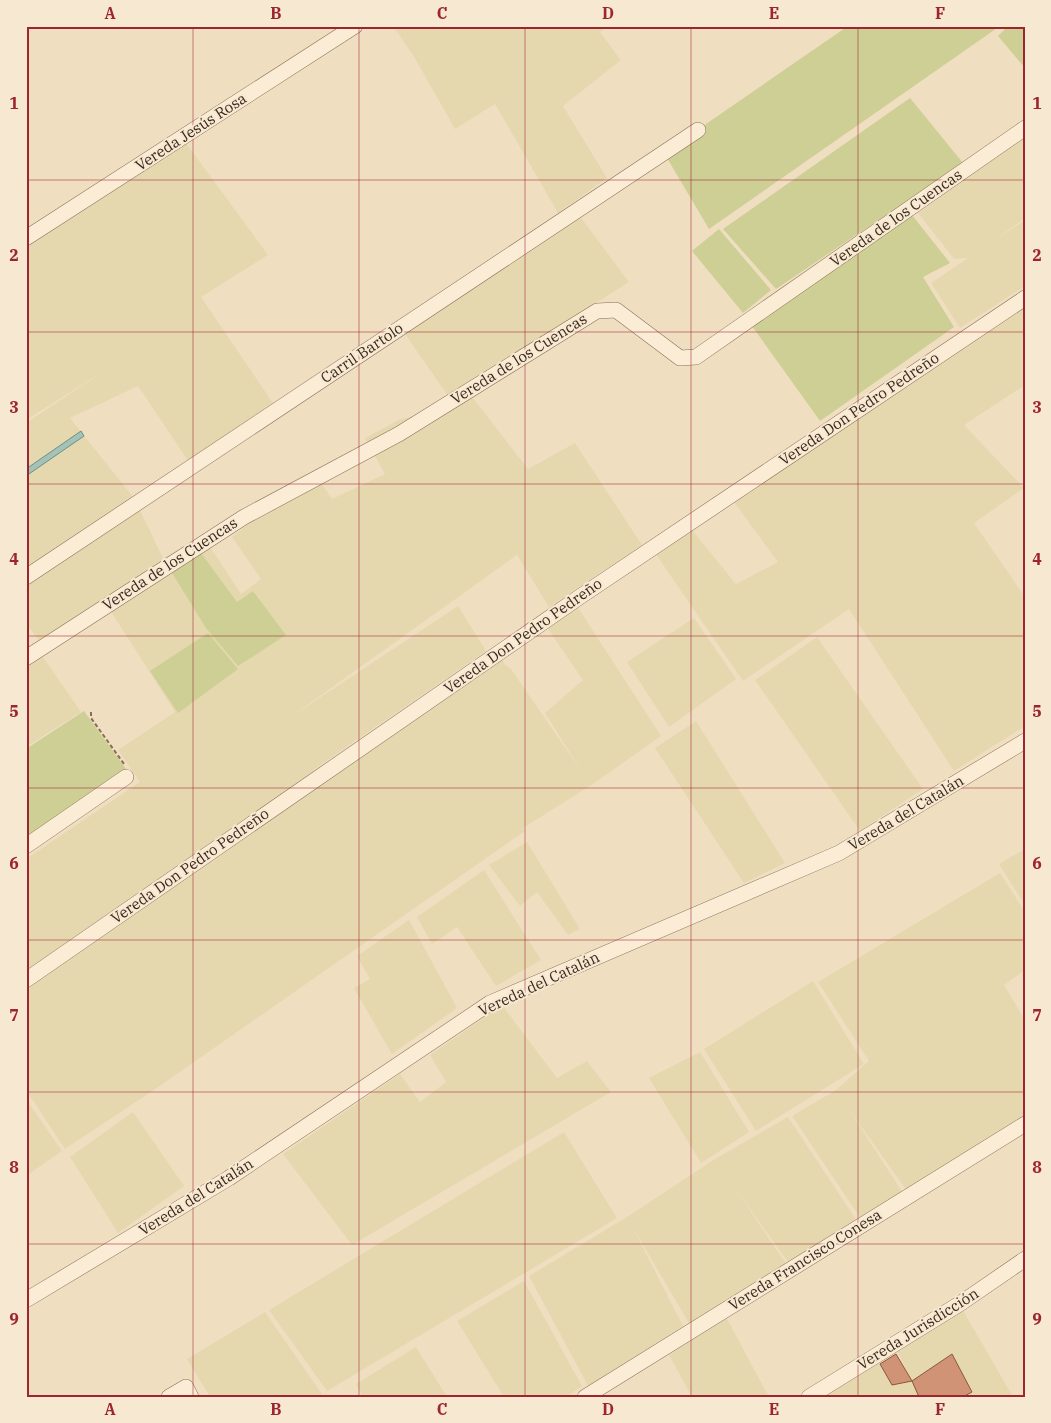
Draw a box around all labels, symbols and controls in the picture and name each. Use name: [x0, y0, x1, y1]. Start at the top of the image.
text: A: [104, 3, 116, 23]
text: B: [270, 3, 282, 23]
text: C: [437, 3, 447, 23]
text: D: [602, 3, 614, 23]
text: E: [769, 3, 779, 23]
text: F: [935, 3, 945, 23]
street label: Vereda Jesús Rosa: [132, 89, 250, 175]
text: 1: [9, 93, 19, 113]
text: 1: [1032, 93, 1042, 113]
street label: Vereda de los Cuencas: [826, 165, 965, 270]
text: 2: [9, 245, 19, 265]
text: 2: [1032, 245, 1042, 265]
street label: Vereda de los Cuencas: [447, 309, 590, 408]
street label: Carril Bartolo: [317, 318, 407, 387]
street label: Vereda Don Pedro Pedreño: [775, 348, 942, 469]
text: 3: [9, 397, 19, 417]
text: 3: [1032, 397, 1042, 417]
street label: Vereda de los Cuencas: [99, 513, 241, 614]
text: 4: [9, 549, 19, 569]
text: 4: [1032, 549, 1042, 569]
street label: Vereda Don Pedro Pedreño: [440, 574, 606, 698]
text: 5: [9, 701, 19, 721]
text: 5: [1032, 701, 1042, 721]
street label: Vereda del Catalán: [845, 770, 967, 855]
street label: Vereda Don Pedro Pedreño: [107, 804, 273, 928]
text: 6: [9, 853, 19, 873]
text: 6: [1032, 853, 1042, 873]
street label: Vereda del Catalán: [475, 947, 603, 1020]
text: 7: [9, 1005, 19, 1025]
text: 7: [1032, 1005, 1042, 1025]
street label: Vereda del Catalán: [135, 1154, 257, 1239]
text: 8: [9, 1157, 19, 1177]
text: 8: [1032, 1157, 1042, 1177]
street label: Vereda Francisco Conesa: [725, 1205, 885, 1314]
street label: Vereda Jurisdicción: [854, 1283, 982, 1374]
text: 9: [9, 1309, 19, 1329]
text: 9: [1032, 1309, 1042, 1329]
text: A: [104, 1399, 116, 1419]
text: B: [270, 1399, 282, 1419]
text: C: [437, 1399, 447, 1419]
text: D: [602, 1399, 614, 1419]
text: E: [769, 1399, 779, 1419]
text: F: [935, 1399, 945, 1419]

